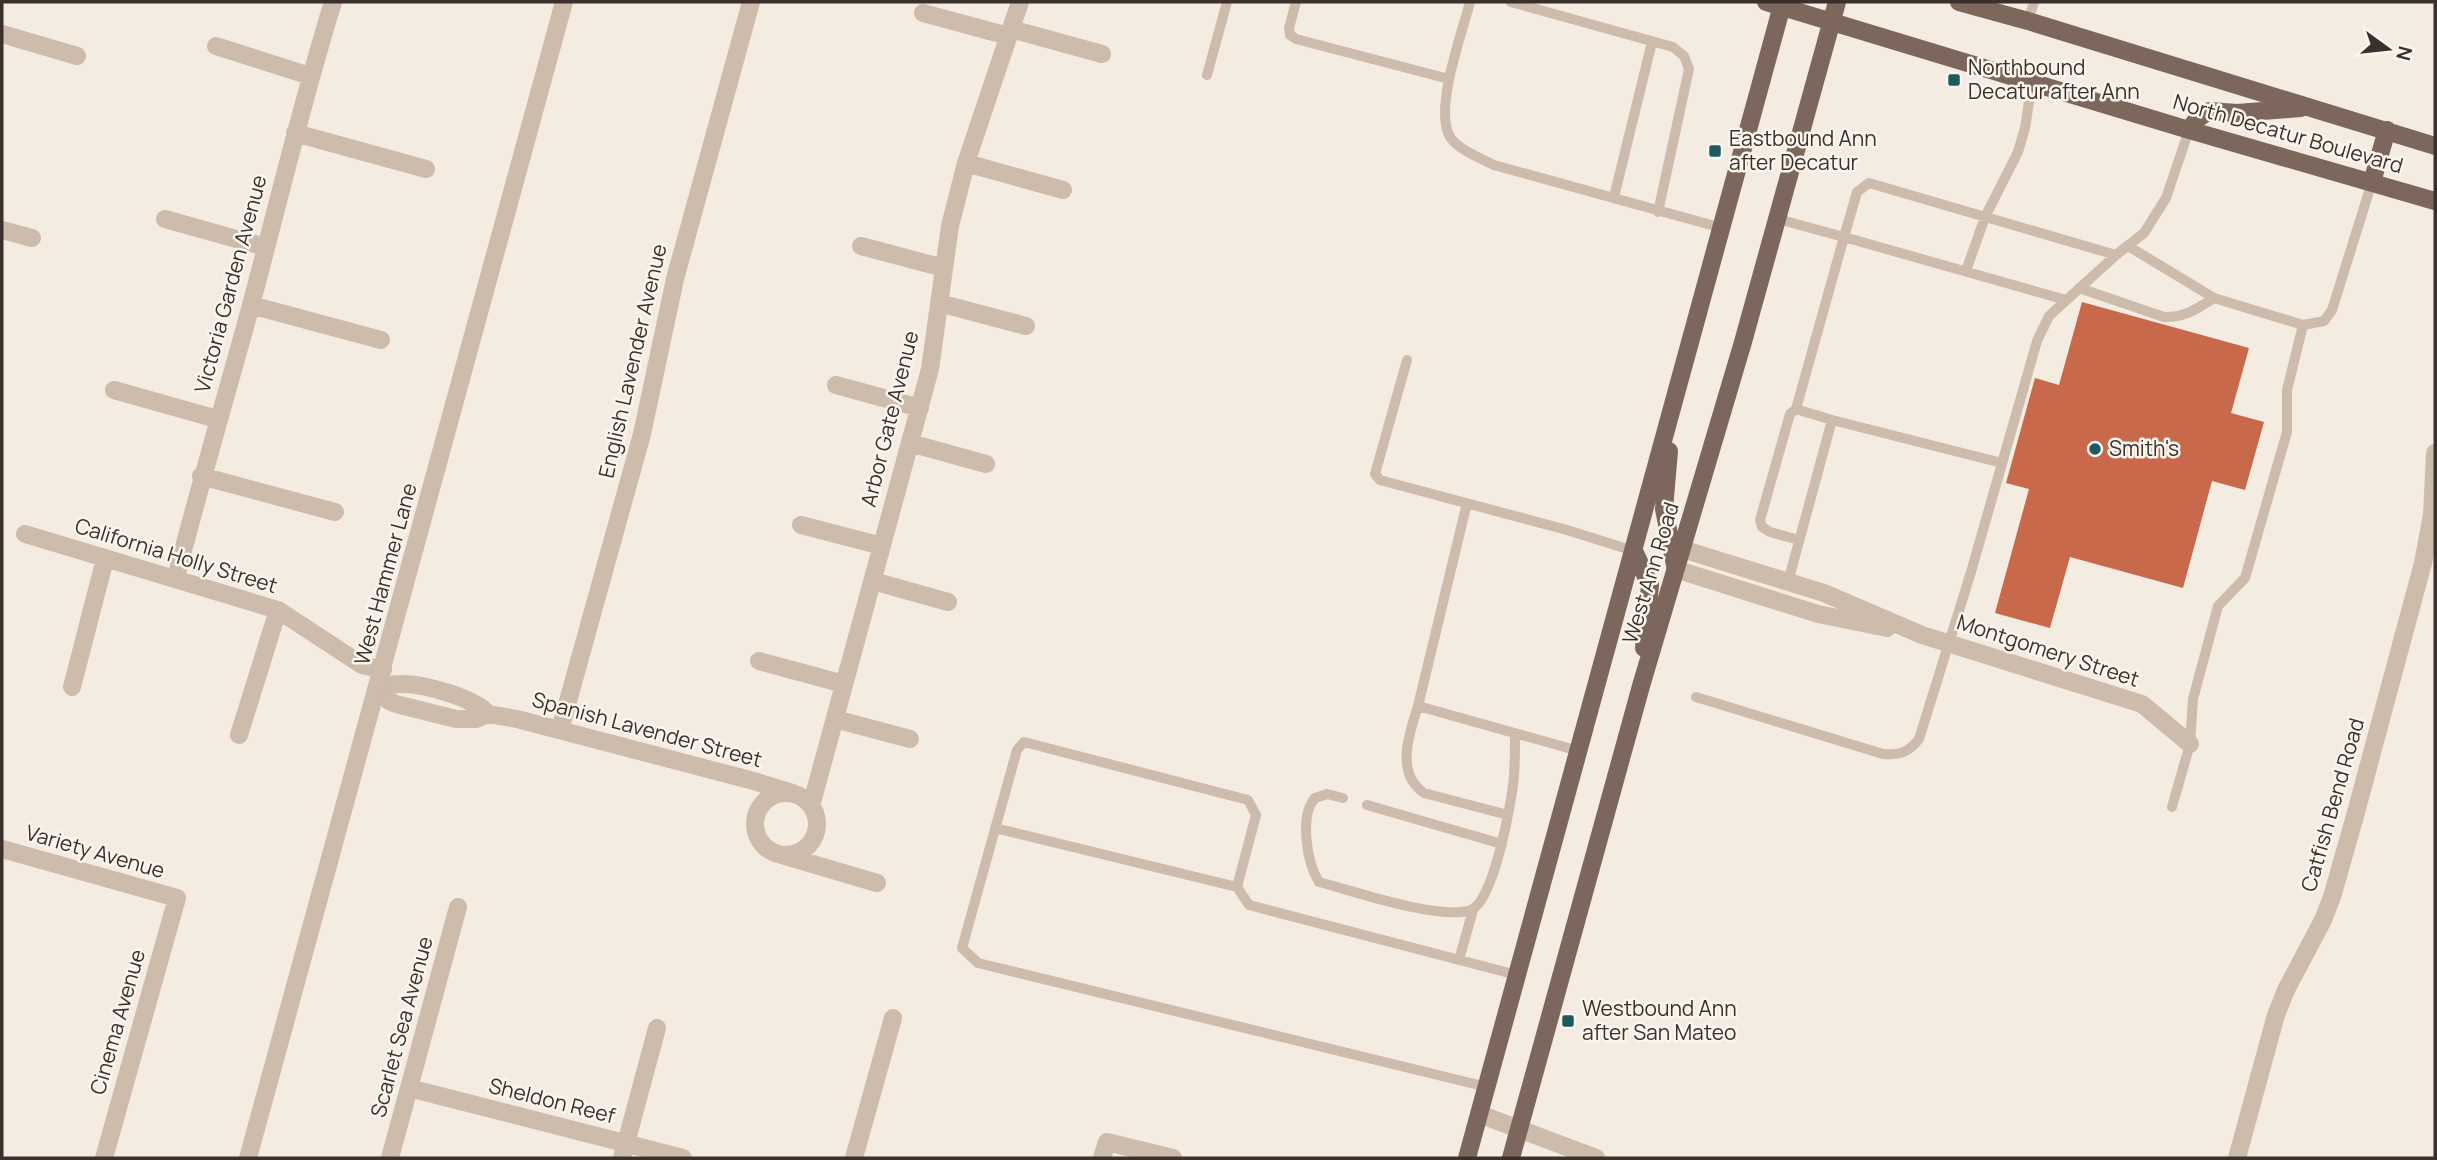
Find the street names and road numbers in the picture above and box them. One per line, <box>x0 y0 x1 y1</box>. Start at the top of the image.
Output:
street label: North Decatur Boulevard <box>2170 87 2406 179</box>
street label: Victoria Garden Avenue <box>187 172 273 396</box>
street label: English Lavender Avenue <box>591 241 673 481</box>
street label: Arbor Gate Avenue <box>854 328 924 510</box>
street label: West Hammer Lane <box>347 480 423 668</box>
street label: West Ann Road <box>1615 499 1685 647</box>
street label: California Holly Street <box>72 511 281 599</box>
street label: Montgomery Street <box>1954 607 2143 693</box>
street label: Spanish Lavender Street <box>529 685 765 773</box>
street label: Catfish Bend Road <box>2294 715 2370 895</box>
street label: Variety Avenue <box>22 818 168 884</box>
street label: Scarlet Sea Avenue <box>363 933 439 1120</box>
street label: Cinema Avenue <box>83 946 151 1098</box>
street label: Sheldon Reef <box>486 1071 619 1129</box>

